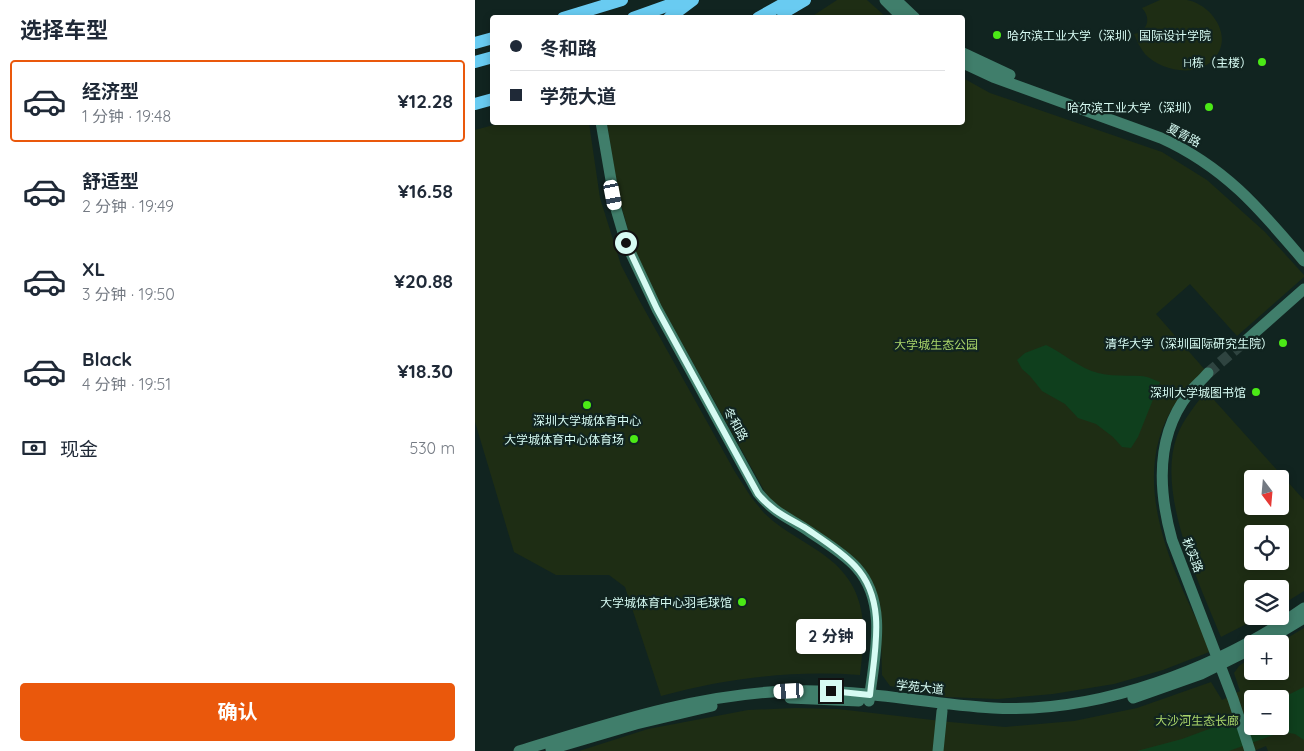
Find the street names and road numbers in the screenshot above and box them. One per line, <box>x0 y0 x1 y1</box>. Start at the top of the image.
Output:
street label: 夏青路 <box>1165 120 1203 150</box>
street label: 冬和路 <box>721 405 751 443</box>
street label: 秋实路 <box>1180 536 1206 574</box>
street label: 学苑大道 <box>895 677 945 697</box>

